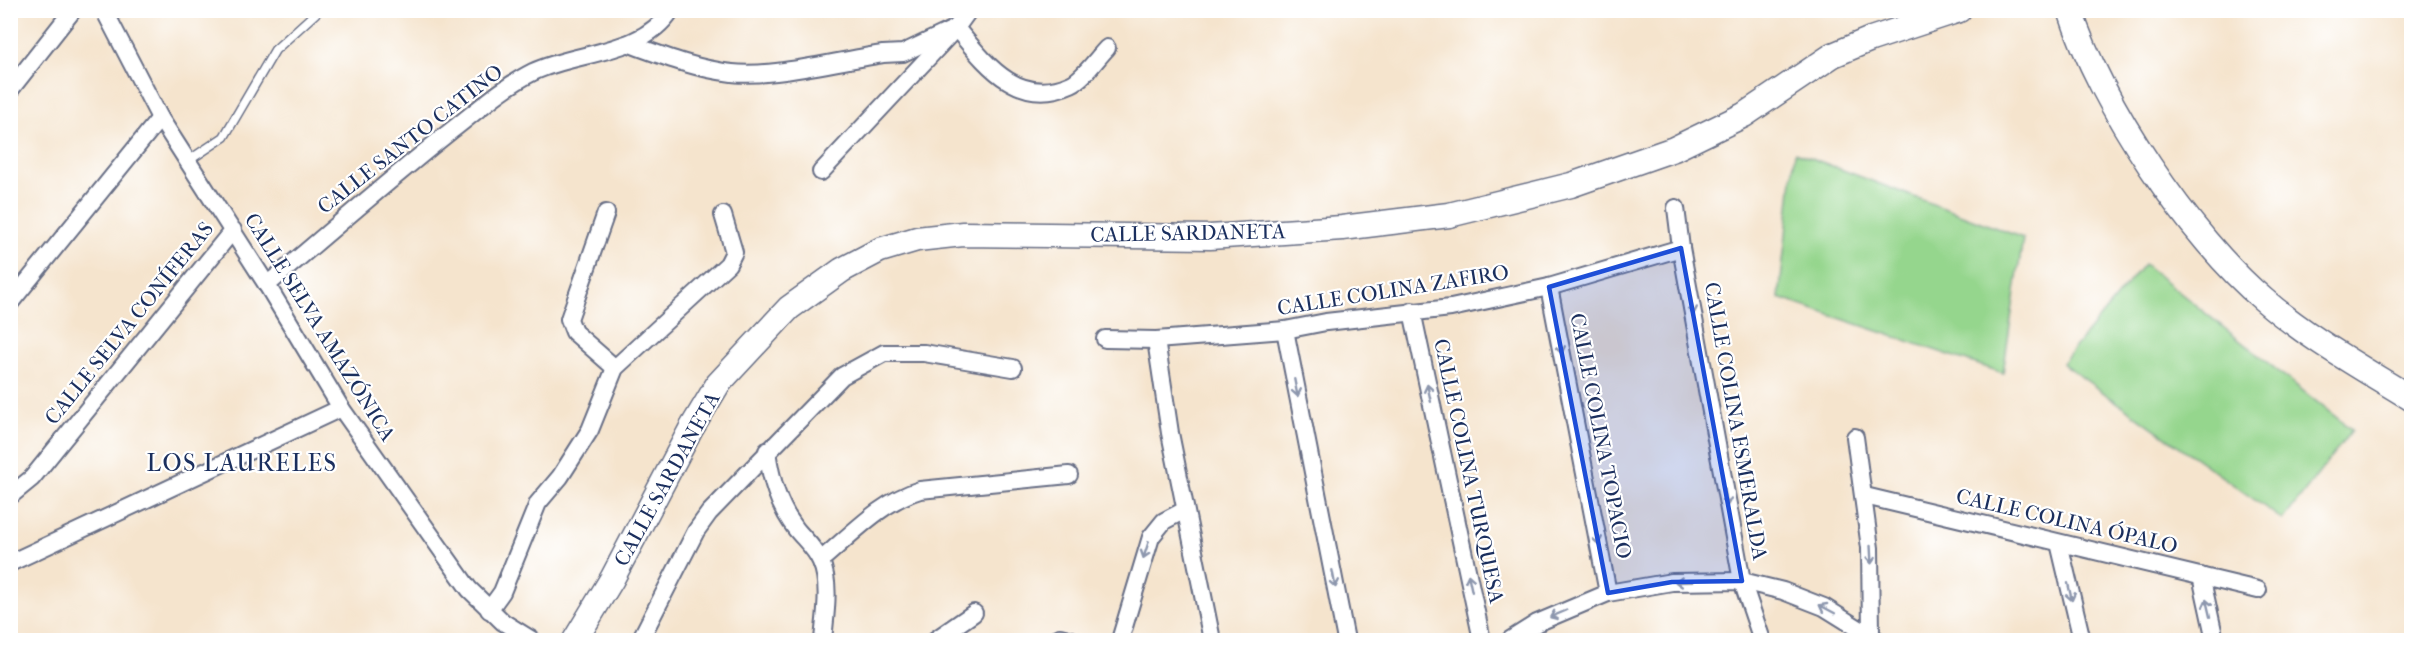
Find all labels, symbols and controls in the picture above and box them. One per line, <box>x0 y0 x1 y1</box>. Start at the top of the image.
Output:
street label: CALLE SANTO CATINO <box>313 59 507 219</box>
street label: CALLE SELVA AMAZÓNICA <box>240 208 401 446</box>
street label: CALLE SELVA CONÍFERAS <box>40 217 218 429</box>
street label: CALLE SARDANETA <box>1090 219 1286 247</box>
street label: CALLE COLINA ZAFIRO <box>1276 260 1510 320</box>
street label: CALLE COLINA ESMERALDA <box>1700 280 1772 562</box>
one-way arrow <box>1686 295 1697 315</box>
street label: CALLE COLINA TOPACIO <box>1565 311 1637 561</box>
one-way arrow <box>1555 334 1566 354</box>
street label: CALLE COLINA TURQUESA <box>1429 337 1509 606</box>
one-way arrow <box>1291 378 1302 397</box>
one-way arrow <box>1423 383 1435 402</box>
street label: CALLE SARDANETA <box>609 388 725 570</box>
district label: LOS LAURELES <box>147 449 338 477</box>
street label: CALLE COLINA ÓPALO <box>1954 483 2180 558</box>
one-way arrow <box>1721 487 1732 507</box>
one-way arrow <box>1592 526 1603 545</box>
one-way arrow <box>1140 540 1151 559</box>
one-way arrow <box>1865 544 1876 564</box>
one-way arrow <box>1329 569 1340 589</box>
one-way arrow <box>1464 574 1475 594</box>
one-way arrow <box>1675 576 1695 588</box>
one-way arrow <box>2064 582 2076 601</box>
one-way arrow <box>2202 599 2213 619</box>
one-way arrow <box>1819 603 1837 615</box>
one-way arrow <box>1549 609 1567 620</box>

